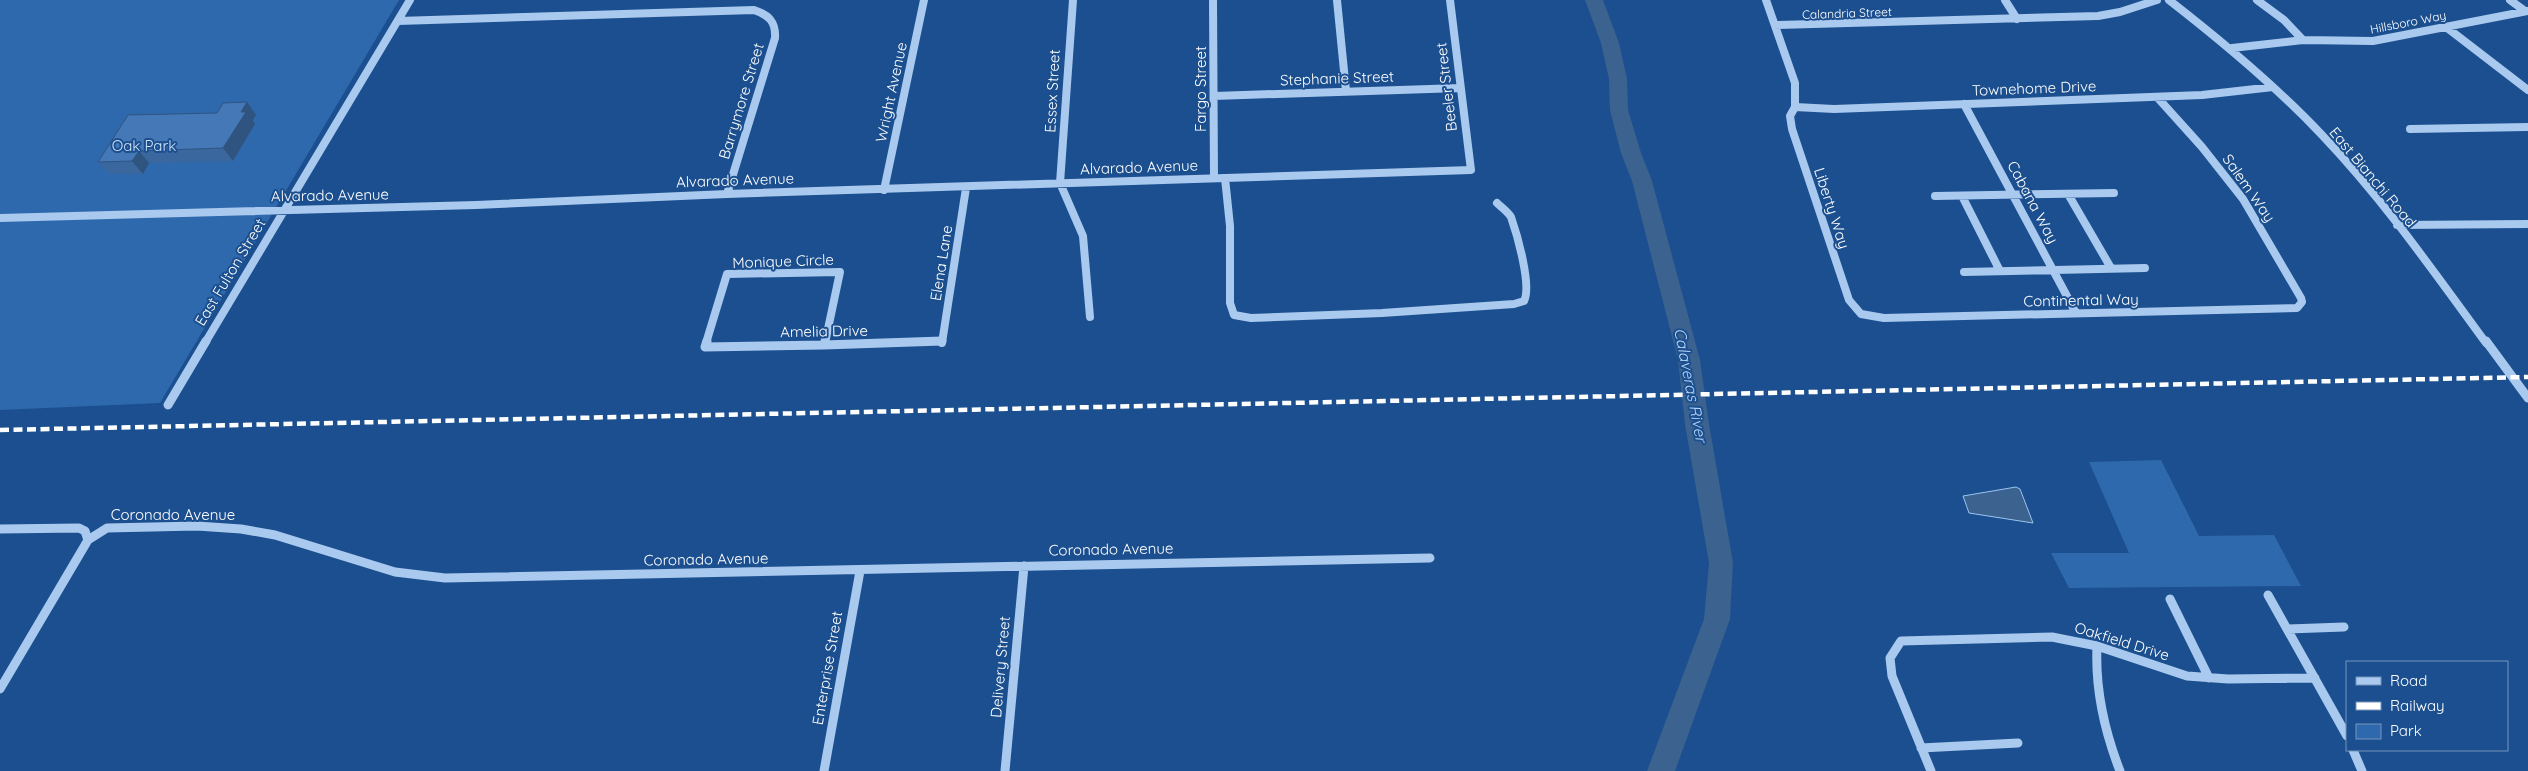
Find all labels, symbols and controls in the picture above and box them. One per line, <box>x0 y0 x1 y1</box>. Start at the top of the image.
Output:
street label: Calandria Street <box>1802 4 1892 22</box>
street label: Hillsboro Way <box>2369 7 2447 37</box>
street label: Wright Avenue <box>871 40 911 144</box>
street label: Barrymore Street <box>714 41 768 161</box>
street label: Beeler Street <box>1431 42 1461 132</box>
street label: Fargo Street <box>1191 46 1210 132</box>
street label: Essex Street <box>1040 49 1064 133</box>
street label: Stephanie Street <box>1280 67 1394 89</box>
street label: Townehome Drive <box>1971 76 2097 100</box>
street label: East Bianchi Road <box>2325 123 2421 231</box>
park label: Oak Park <box>112 136 176 155</box>
street label: Salem Way <box>2219 150 2279 226</box>
street label: Alvarado Avenue <box>1080 155 1198 179</box>
street label: Cabana Way <box>2003 157 2063 247</box>
street label: Liberty Way <box>1810 165 1854 251</box>
street label: Alvarado Avenue <box>676 168 794 192</box>
street label: Alvarado Avenue <box>271 184 389 206</box>
street label: East Fulton Street <box>190 215 270 329</box>
street label: Elena Lane <box>926 224 956 302</box>
street label: Monique Circle <box>732 250 834 272</box>
street label: Continental Way <box>2023 289 2139 311</box>
street label: Amelia Drive <box>780 321 868 341</box>
water label: Calaveras River <box>1670 326 1712 446</box>
street label: Coronado Avenue <box>111 505 235 524</box>
street label: Coronado Avenue <box>1049 538 1173 560</box>
street label: Coronado Avenue <box>644 548 768 570</box>
street label: Enterprise Street <box>808 610 846 726</box>
street label: Delivery Street <box>986 615 1014 719</box>
street label: Oakfield Drive <box>2072 618 2172 664</box>
legend <box>2346 661 2508 751</box>
text: Road <box>2390 671 2427 690</box>
text: Railway <box>2390 696 2445 715</box>
text: Park <box>2390 721 2422 740</box>

